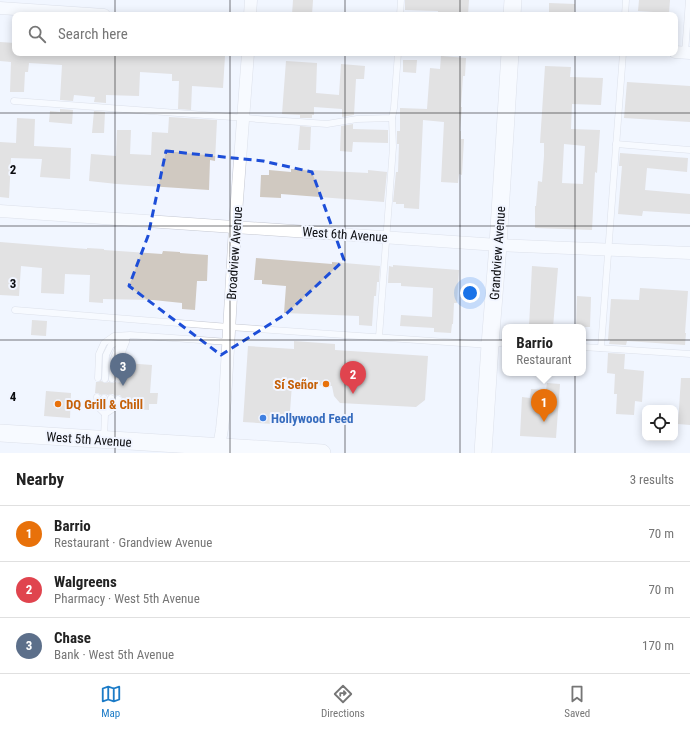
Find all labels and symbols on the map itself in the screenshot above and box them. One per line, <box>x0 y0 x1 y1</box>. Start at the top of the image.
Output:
text: 2 <box>10 162 17 177</box>
street label: Broadview Avenue <box>224 206 245 300</box>
street label: Grandview Avenue <box>487 206 508 300</box>
street label: West 6th Avenue <box>302 224 388 245</box>
text: 3 <box>10 276 16 291</box>
your location <box>460 283 480 303</box>
pin: 3 <box>110 353 136 386</box>
pin: 2 <box>340 361 366 394</box>
place label: Sí Señor <box>274 377 319 392</box>
marker: Sí Señor <box>321 379 331 389</box>
text: 4 <box>10 389 17 404</box>
pin: 1 <box>531 389 557 422</box>
place label: DQ Grill & Chill <box>66 397 143 412</box>
marker: DQ Grill & Chill <box>53 399 63 409</box>
place label: Hollywood Feed <box>271 411 353 426</box>
marker: Hollywood Feed <box>258 413 268 423</box>
street label: West 5th Avenue <box>46 429 132 450</box>

